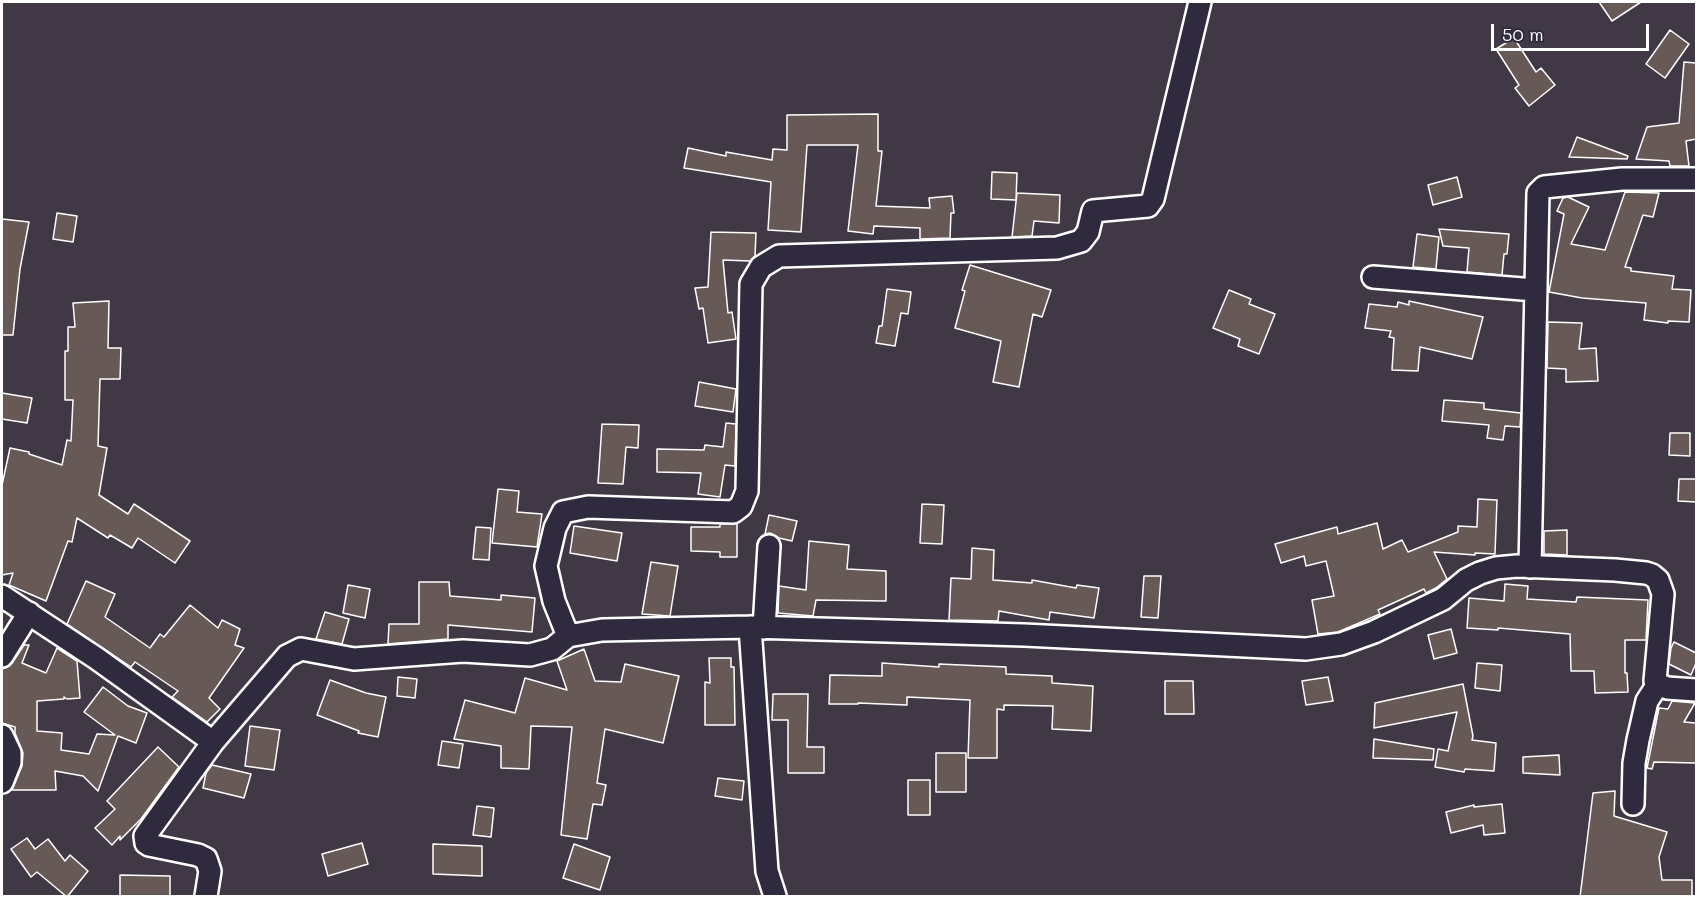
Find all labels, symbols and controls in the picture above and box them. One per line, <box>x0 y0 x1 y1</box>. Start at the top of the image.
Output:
scale bar <box>1494 12 1652 50</box>
text: 50 m <box>1502 22 1544 46</box>

